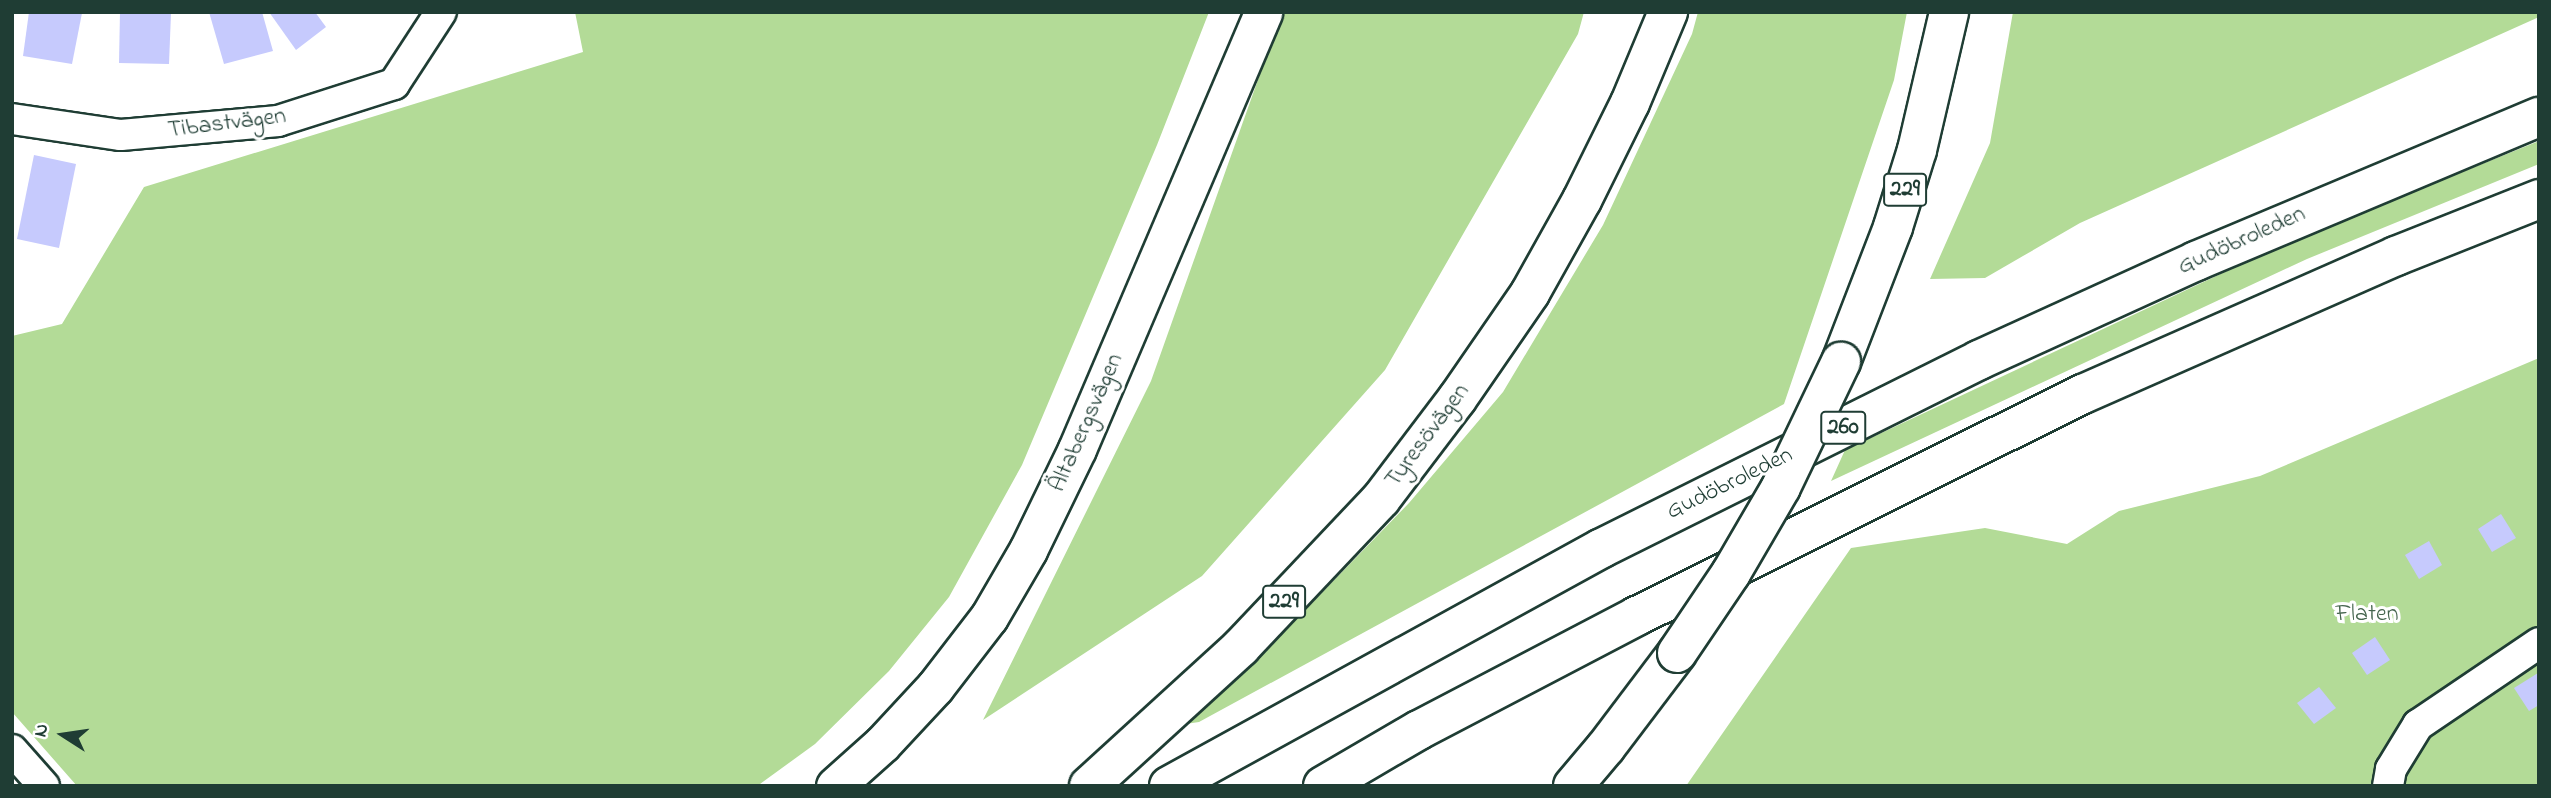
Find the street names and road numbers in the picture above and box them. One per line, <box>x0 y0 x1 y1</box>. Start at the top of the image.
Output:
street label: Tibastvägen <box>166 102 288 146</box>
road number: 229 <box>1882 170 1928 210</box>
street label: Gudöbroleden <box>2174 200 2310 282</box>
street label: Ältabergsvägen <box>1044 349 1130 497</box>
street label: Tyresövägen <box>1380 378 1476 494</box>
road number: 260 <box>1820 408 1866 448</box>
street label: Gudöbroleden <box>1662 441 1798 527</box>
road number: 229 <box>1261 582 1307 622</box>

